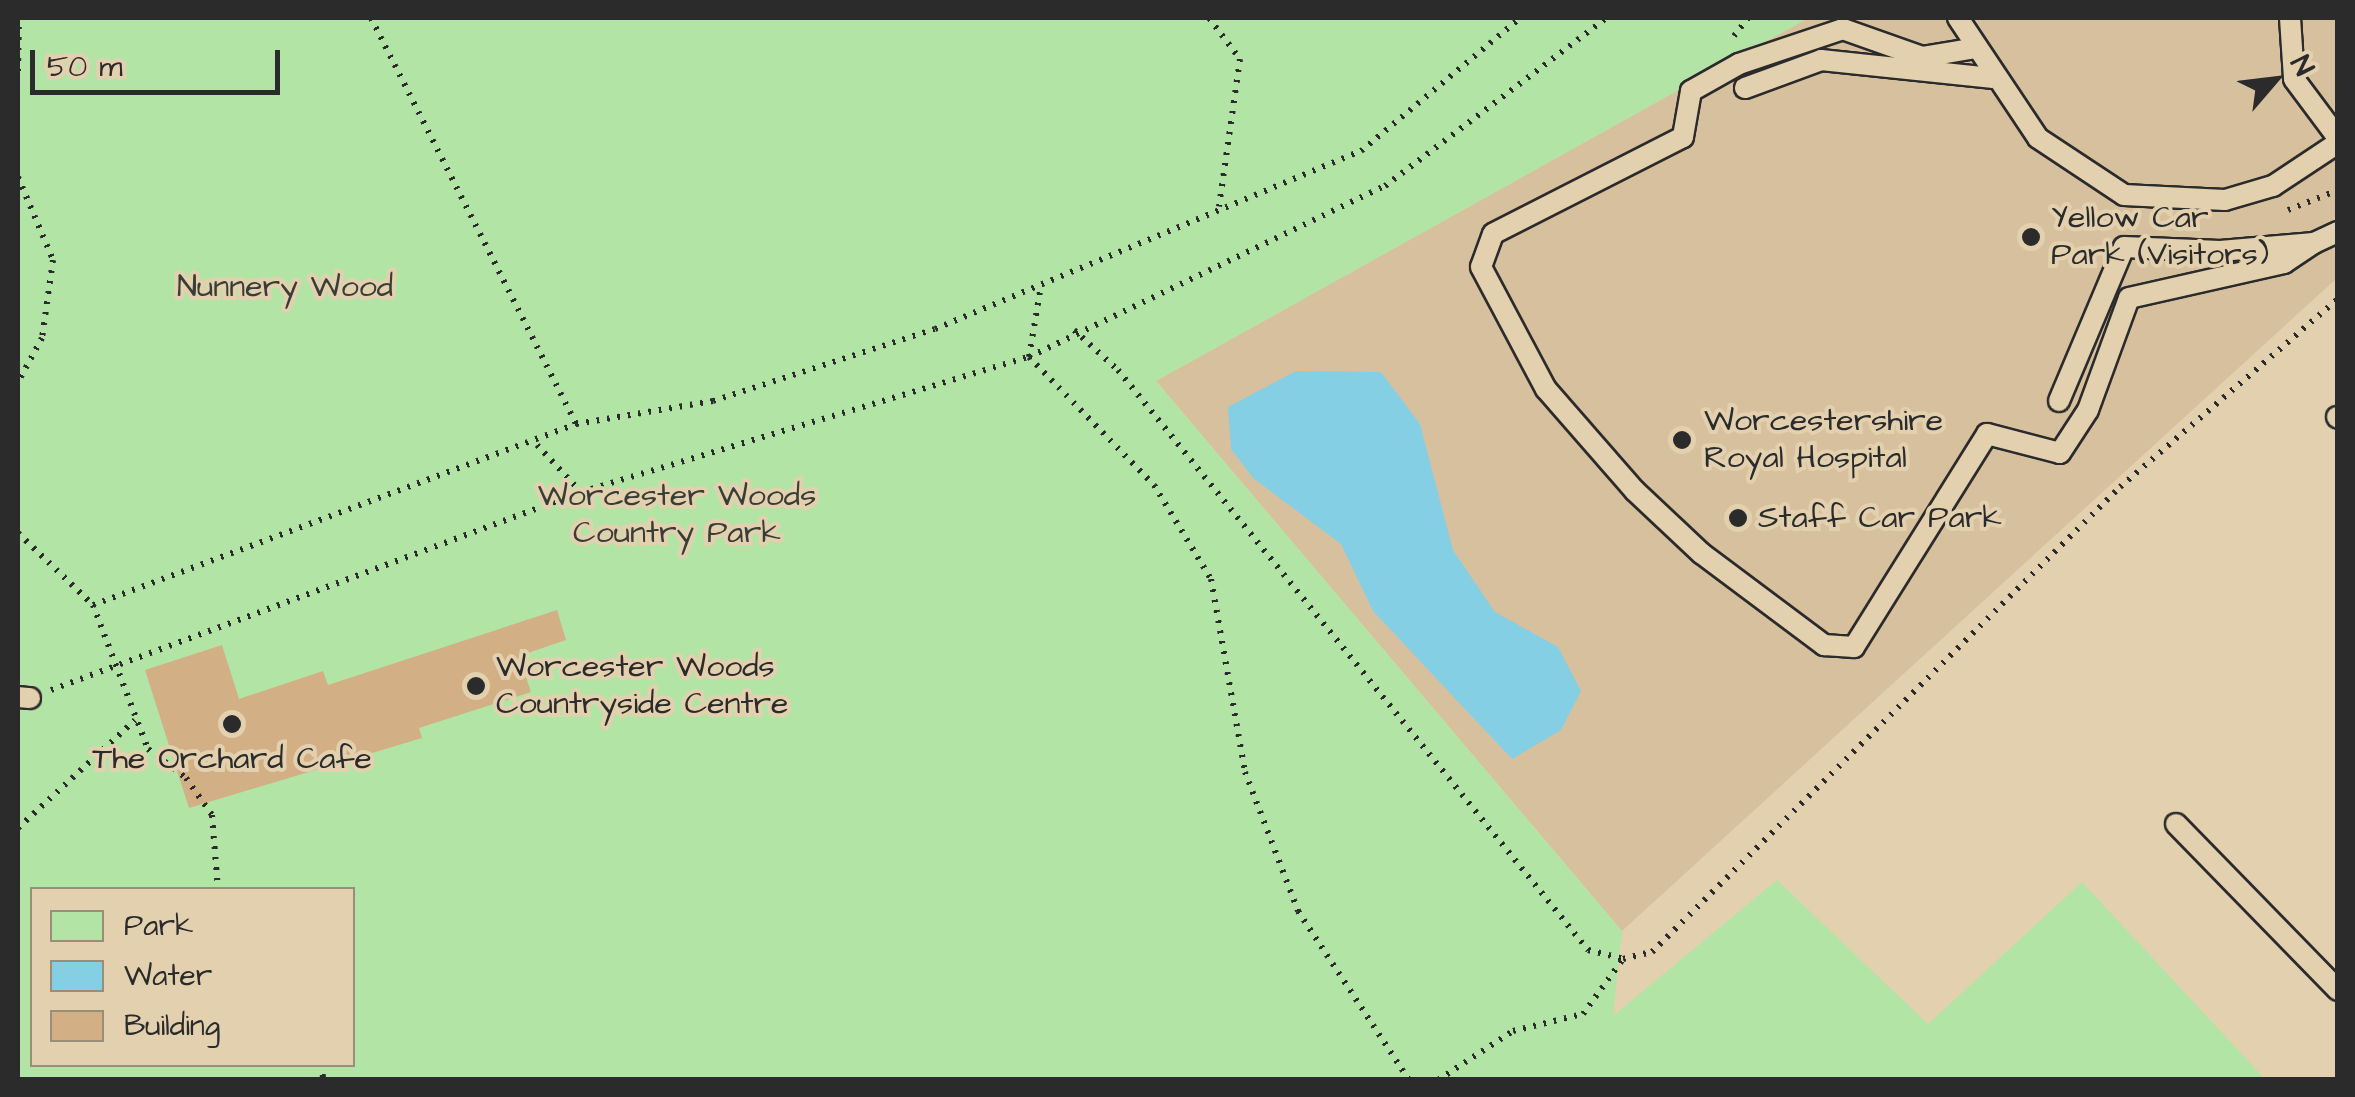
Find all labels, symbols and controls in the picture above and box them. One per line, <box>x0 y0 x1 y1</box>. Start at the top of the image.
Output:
scale bar <box>35 30 285 92</box>
north arrow <box>2225 30 2325 130</box>
text: 50 m <box>47 46 123 88</box>
text: N <box>2281 49 2323 83</box>
place label: Yellow Car Park (Visitors) <box>2051 200 2269 275</box>
marker: Yellow Car Park (Visitors) <box>2020 226 2042 248</box>
park label: Nunnery Wood <box>177 268 393 306</box>
place label: Worcestershire Royal Hospital <box>1704 403 1943 478</box>
marker: Worcestershire Royal Hospital <box>1669 427 1695 453</box>
park label: Worcester Woods Country Park <box>538 478 816 553</box>
place label: Staff Car Park <box>1758 499 2002 537</box>
marker: Staff Car Park <box>1727 507 1749 529</box>
place label: Worcester Woods Countryside Centre <box>496 649 788 724</box>
marker: Worcester Woods Countryside Centre <box>465 675 487 697</box>
marker: The Orchard Cafe <box>221 713 243 735</box>
place label: The Orchard Cafe <box>92 740 372 778</box>
legend <box>30 887 355 1067</box>
text: Park <box>124 905 193 947</box>
text: Water <box>124 955 212 997</box>
text: Building <box>124 1005 220 1047</box>

